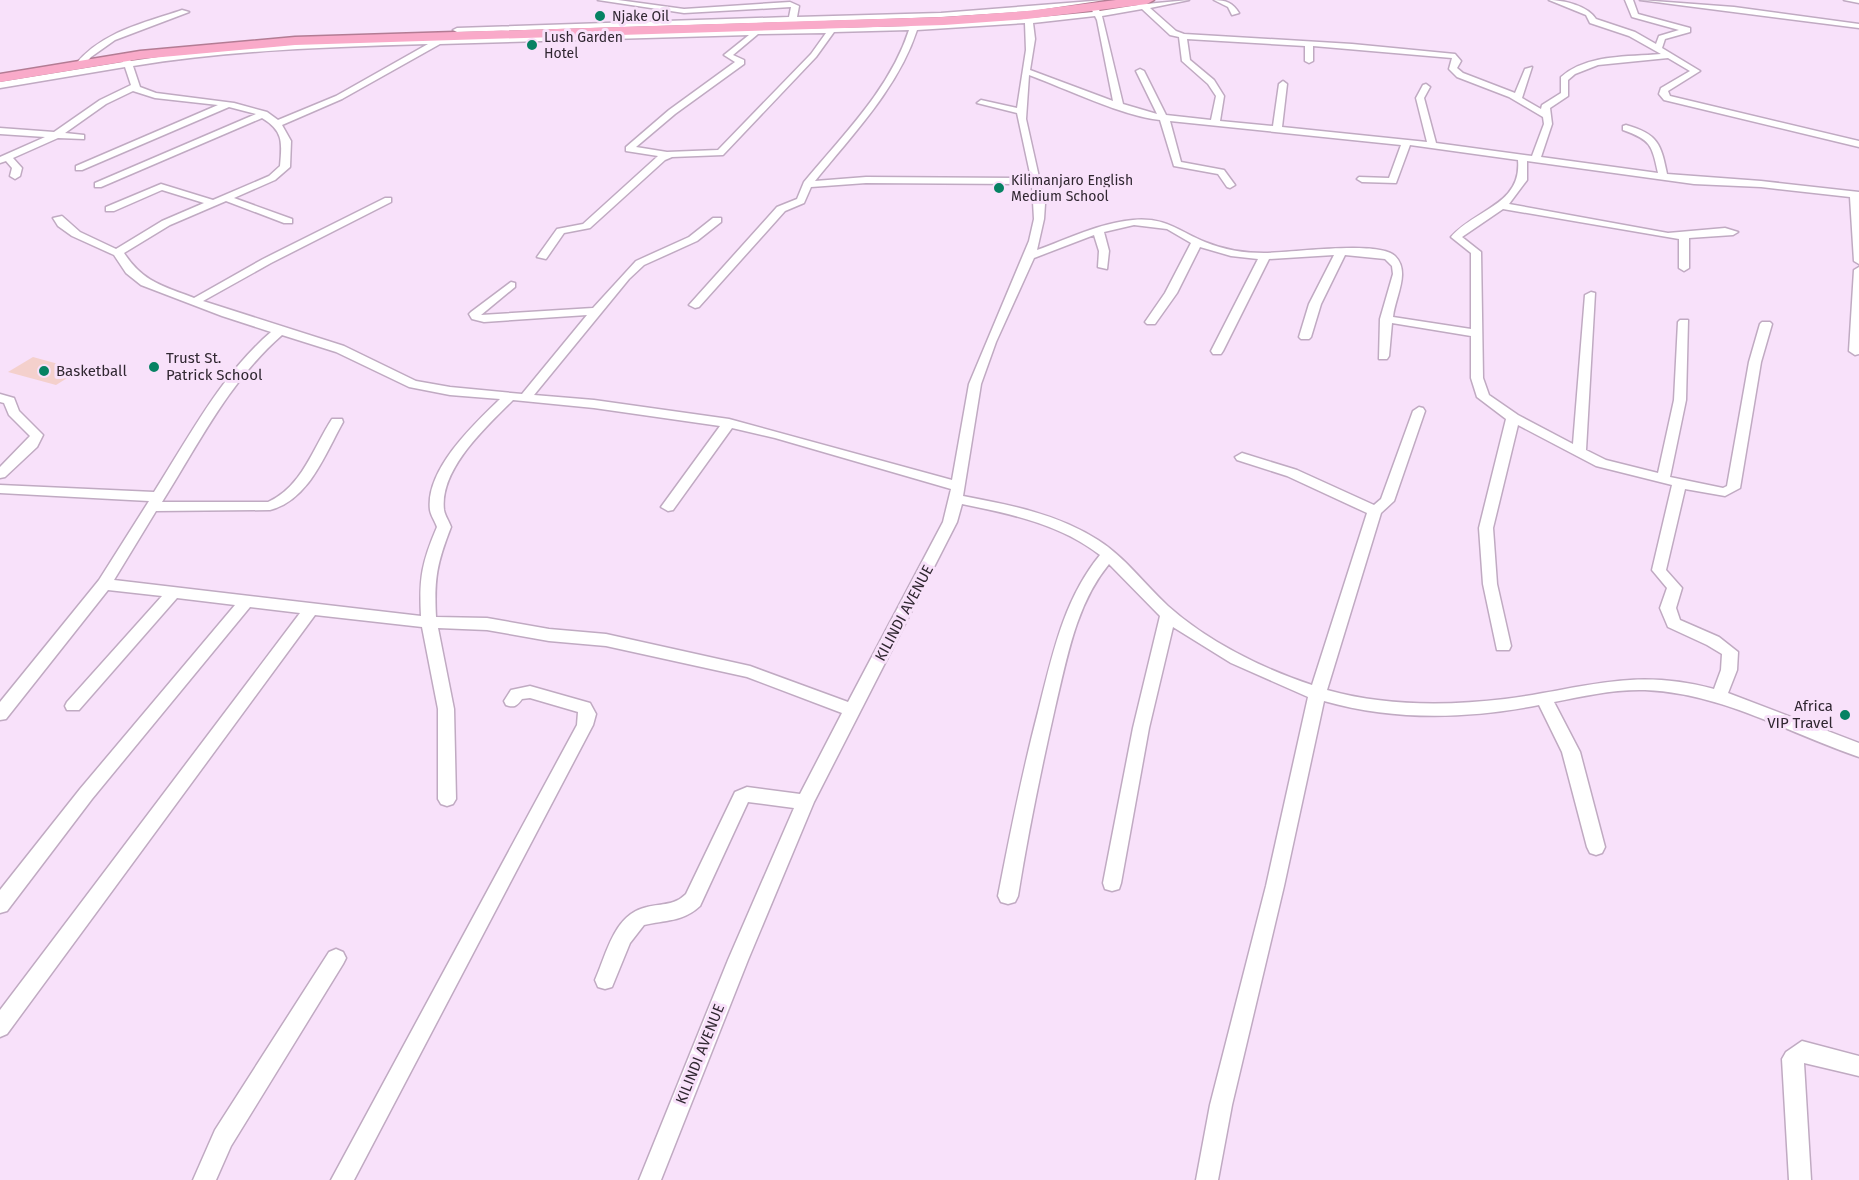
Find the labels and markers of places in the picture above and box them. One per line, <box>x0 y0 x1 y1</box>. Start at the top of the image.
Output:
place label: Njake Oil <box>612 8 669 25</box>
marker: Njake Oil <box>593 9 607 23</box>
place label: Lush Garden Hotel <box>544 29 623 62</box>
marker: Lush Garden Hotel <box>525 38 539 52</box>
place label: Kilimanjaro English Medium School <box>1011 172 1133 205</box>
marker: Kilimanjaro English Medium School <box>992 181 1006 195</box>
place label: Trust St. Patrick School <box>166 349 263 384</box>
marker: Trust St. Patrick School <box>147 360 161 374</box>
place label: Basketball <box>56 362 127 380</box>
marker: Basketball <box>37 364 51 378</box>
place label: Africa VIP Travel <box>1767 697 1834 732</box>
marker: Africa VIP Travel <box>1838 708 1852 722</box>

